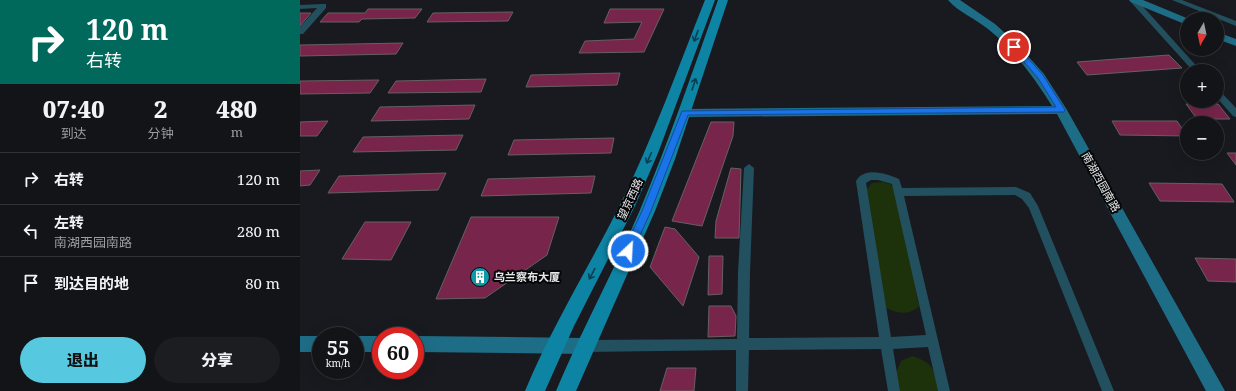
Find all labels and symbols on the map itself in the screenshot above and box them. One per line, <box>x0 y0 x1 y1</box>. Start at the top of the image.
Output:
north arrow <box>1180 12 1224 56</box>
one-way arrow <box>691 30 699 42</box>
pin <box>997 30 1031 64</box>
one-way arrow <box>691 77 698 90</box>
street label: 南湖西园南路 <box>1079 149 1124 214</box>
one-way arrow <box>645 151 652 163</box>
street label: 望京西路 <box>613 176 646 222</box>
position arrow <box>607 230 649 272</box>
building icon: 乌兰察布大厦 <box>469 266 491 288</box>
one-way arrow <box>588 268 595 280</box>
place label: 乌兰察布大厦 <box>494 269 560 284</box>
speed limit sign: 60 <box>372 327 424 379</box>

